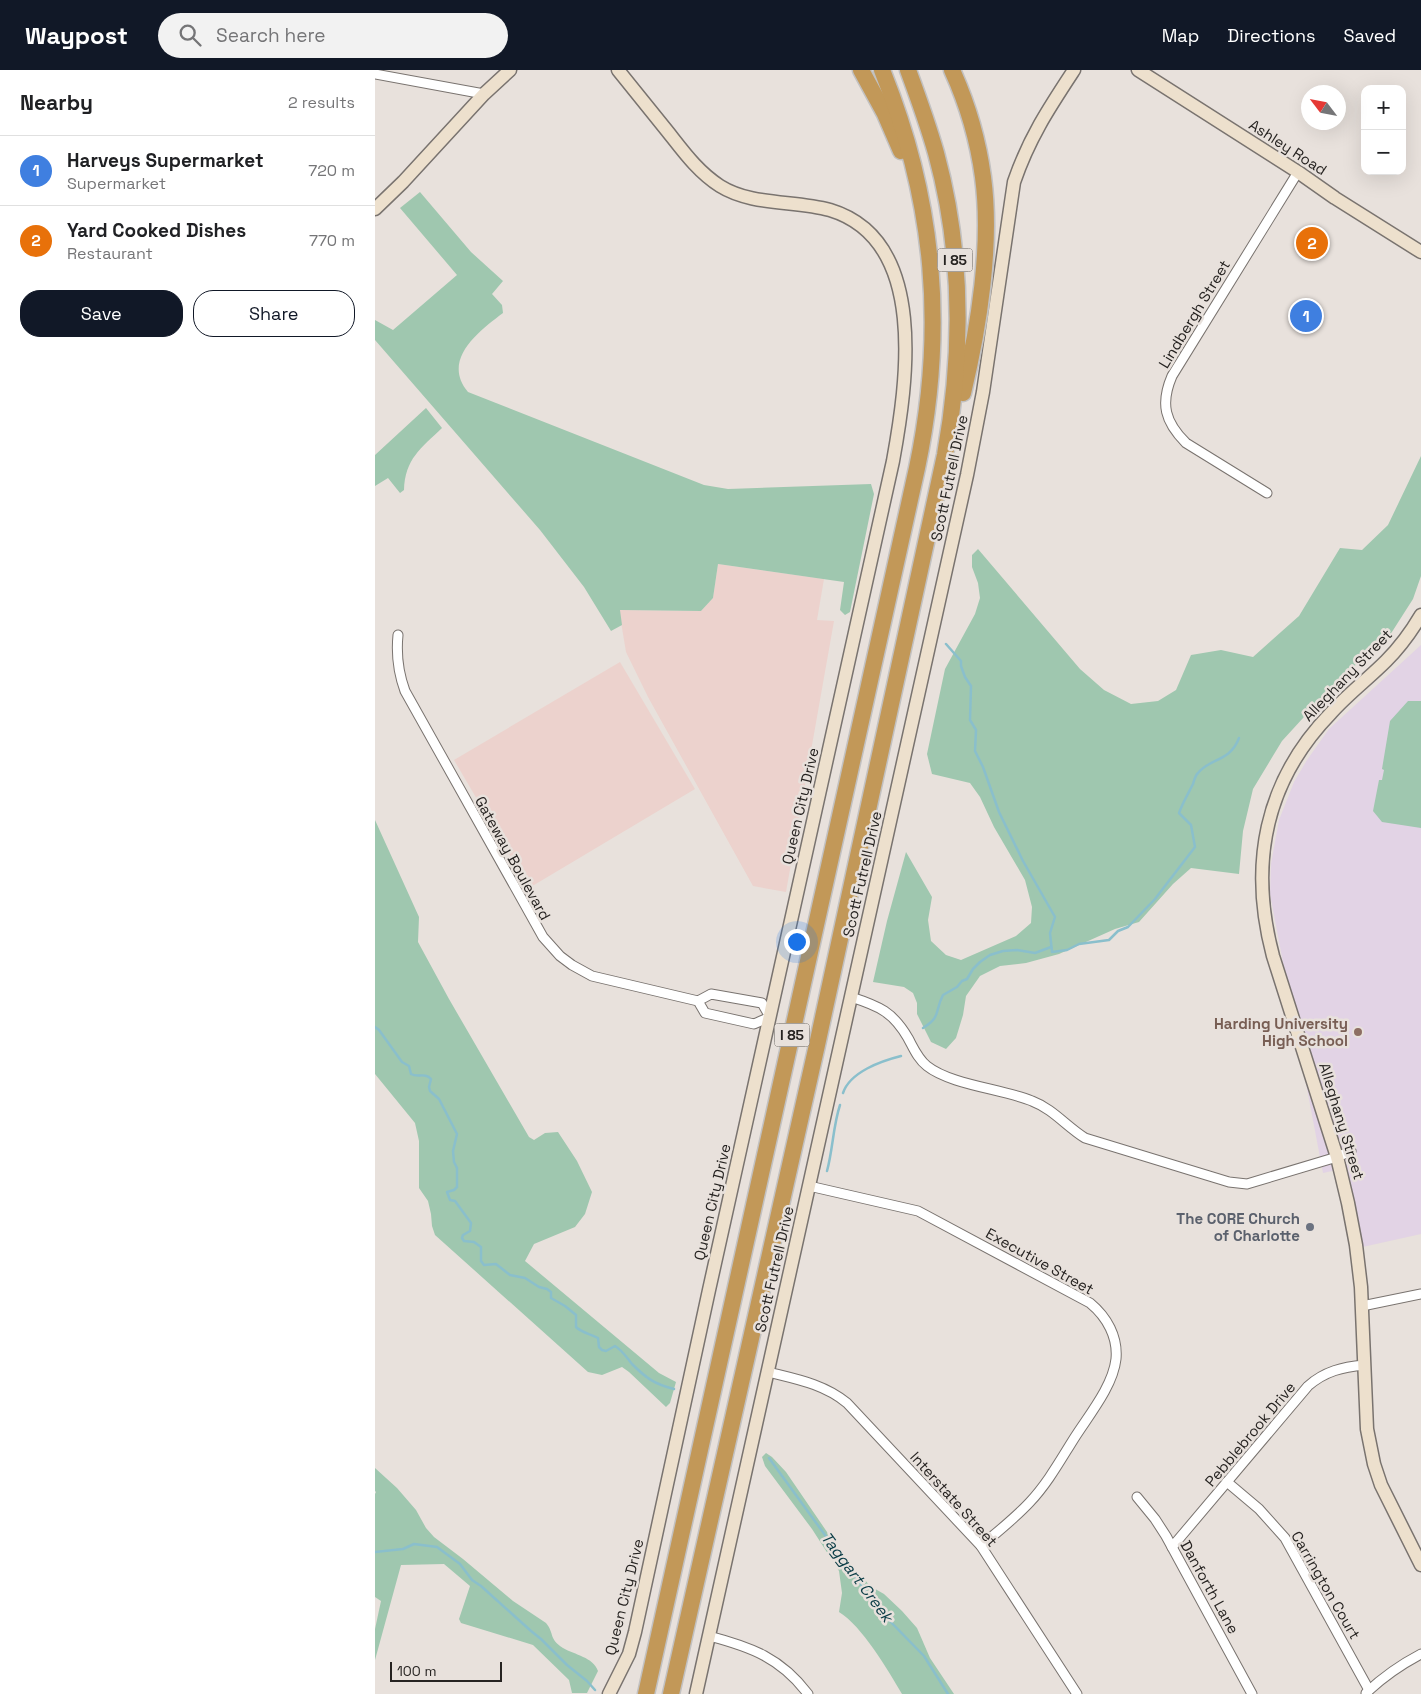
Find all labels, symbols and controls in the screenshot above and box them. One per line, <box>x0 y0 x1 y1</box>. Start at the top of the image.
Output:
search box <box>158 13 508 58</box>
text: Waypost <box>25 20 128 51</box>
icon: search <box>176 21 204 49</box>
text: Search here <box>216 23 326 48</box>
text: Map <box>1162 24 1199 47</box>
text: Directions <box>1227 24 1316 47</box>
text: Saved <box>1344 24 1396 47</box>
north arrow <box>1301 85 1346 130</box>
map controls <box>1361 85 1406 175</box>
button: + <box>1361 85 1406 130</box>
text: Nearby <box>20 89 93 116</box>
text: 2 results <box>288 92 355 113</box>
street label: Ashley Road <box>1246 115 1330 179</box>
button: − <box>1361 130 1406 175</box>
text: Harveys Supermarket <box>67 148 264 173</box>
text: 1 <box>32 160 40 181</box>
text: 720 m <box>308 160 355 181</box>
text: Supermarket <box>67 173 166 194</box>
text: Yard Cooked Dishes <box>67 218 246 243</box>
pin: 2 <box>1296 224 1328 262</box>
text: 2 <box>31 230 41 251</box>
text: 770 m <box>309 230 355 251</box>
text: Restaurant <box>67 243 153 264</box>
road number: I 85 <box>937 248 973 272</box>
street label: Lindbergh Street <box>1154 256 1234 372</box>
button: Save <box>20 290 183 337</box>
button: Share <box>193 290 355 337</box>
pin: 1 <box>1290 297 1322 335</box>
street label: Scott Futrell Drive <box>926 413 972 543</box>
street label: Alleghany Street <box>1298 625 1396 725</box>
street label: Queen City Drive <box>777 746 823 866</box>
street label: Gateway Boulevard <box>471 793 555 923</box>
street label: Scott Futrell Drive <box>838 809 886 939</box>
your location <box>784 929 810 955</box>
place label: Harding University High School <box>1214 1014 1348 1050</box>
road number: I 85 <box>775 1024 809 1046</box>
marker: Harding University High School <box>1352 1026 1364 1038</box>
street label: Alleghany Street <box>1315 1060 1369 1182</box>
street label: Queen City Drive <box>689 1142 735 1262</box>
street label: Scott Futrell Drive <box>750 1204 798 1334</box>
place label: The CORE Church of Charlotte <box>1176 1209 1300 1245</box>
marker: The CORE Church of Charlotte <box>1304 1221 1316 1233</box>
street label: Executive Street <box>983 1223 1098 1299</box>
street label: Pebblebrook Drive <box>1201 1378 1299 1490</box>
street label: Interstate Street <box>906 1447 1002 1551</box>
water label: Taggart Creek <box>816 1528 899 1628</box>
street label: Carrington Court <box>1287 1528 1365 1643</box>
street label: Queen City Drive <box>600 1537 648 1657</box>
street label: Danforth Lane <box>1177 1537 1243 1637</box>
scale bar <box>390 1659 503 1682</box>
text: 100 m <box>397 1662 436 1680</box>

